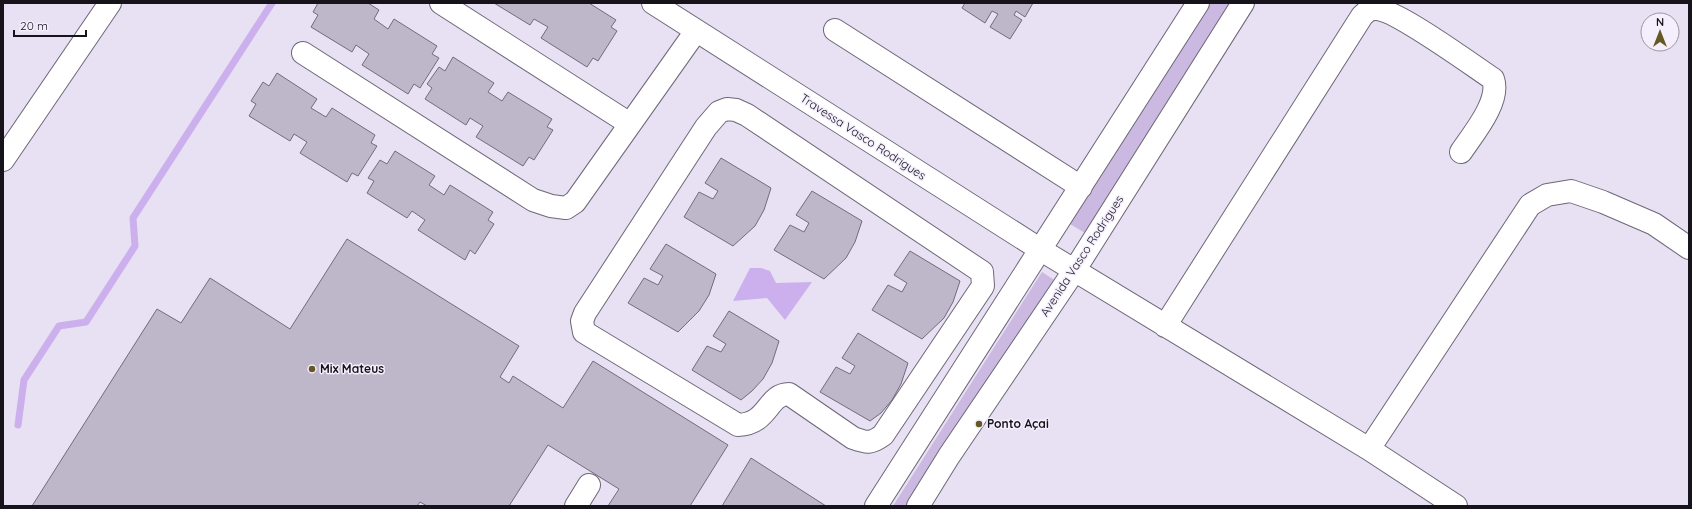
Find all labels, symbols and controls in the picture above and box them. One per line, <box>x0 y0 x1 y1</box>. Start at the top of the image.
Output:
scale bar <box>14 12 86 38</box>
north arrow <box>1640 12 1680 52</box>
text: N <box>1656 15 1664 29</box>
text: 20 m <box>20 18 48 33</box>
street label: Travessa Vasco Rodrigues <box>798 90 929 183</box>
street label: Avenida Vasco Rodrigues <box>1037 192 1127 319</box>
place label: Mix Mateus <box>320 361 384 376</box>
marker: Mix Mateus <box>307 364 317 374</box>
place label: Ponto Açai <box>987 416 1049 431</box>
marker: Ponto Açai <box>974 419 984 429</box>

